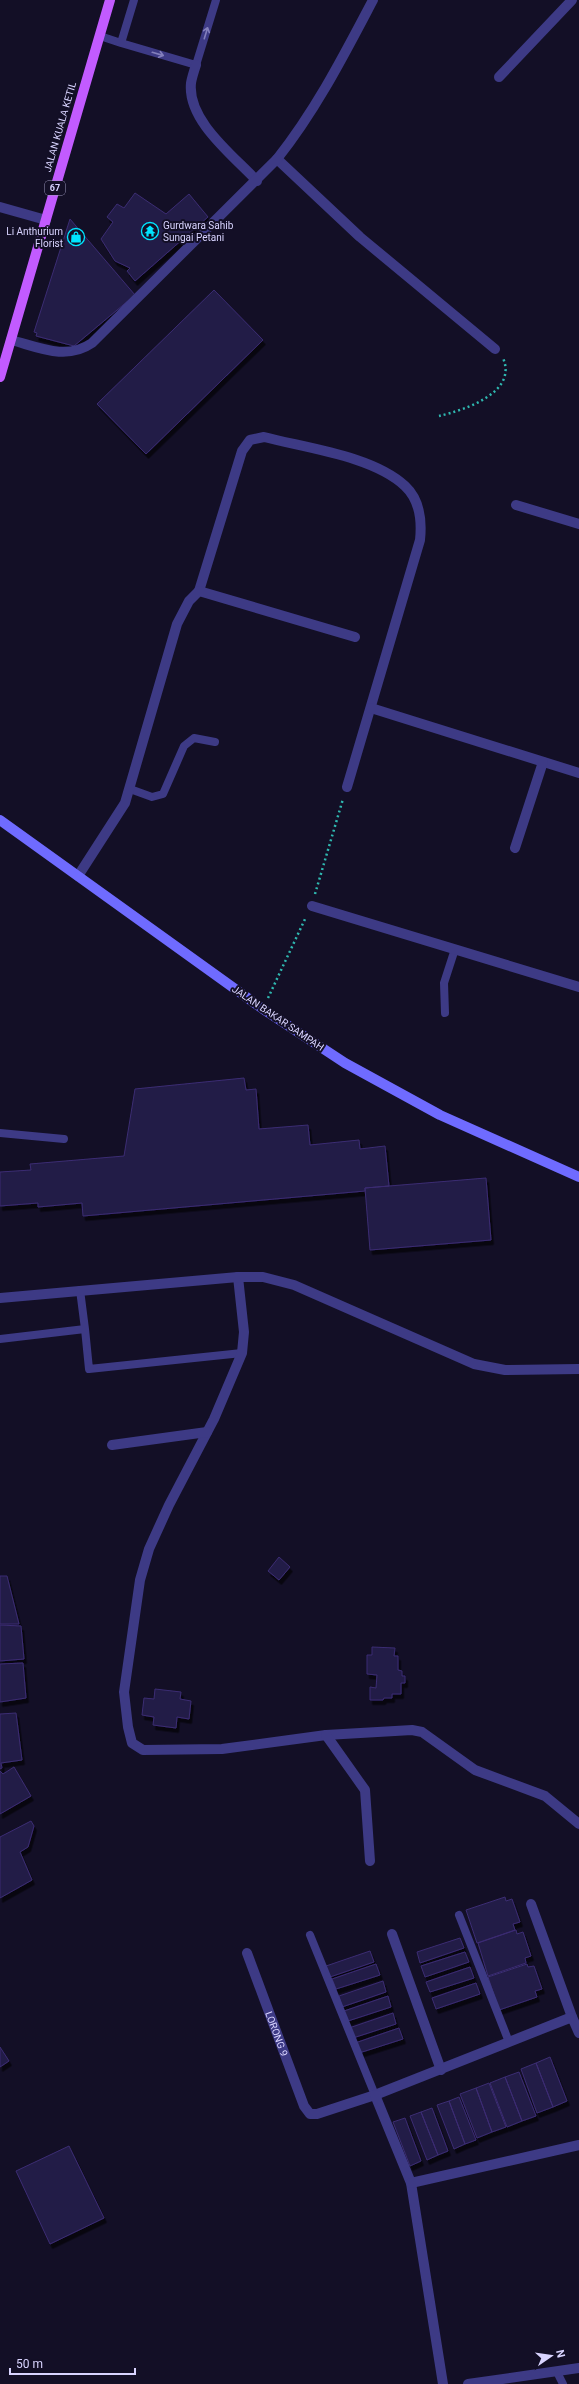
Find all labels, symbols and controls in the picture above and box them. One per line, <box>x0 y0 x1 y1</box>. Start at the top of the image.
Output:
one-way arrow <box>203 26 210 39</box>
one-way arrow <box>152 51 165 58</box>
street label: JALAN KUALA KETIL <box>42 80 78 173</box>
road number: 67 <box>45 181 65 195</box>
place label: Gurdwara Sahib Sungai Petani <box>163 220 234 243</box>
temple icon: Gurdwara Sahib Sungai Petani <box>140 221 160 241</box>
place label: Li Anthurium Florist <box>6 226 63 249</box>
shop icon: Li Anthurium Florist <box>66 227 86 247</box>
street label: JALAN BAKAR SAMPAH <box>230 983 326 1053</box>
street label: LORONG 9 <box>264 2010 290 2058</box>
north arrow <box>531 2336 571 2376</box>
text: N <box>553 2349 568 2359</box>
scale bar <box>10 2350 135 2376</box>
text: 50 m <box>16 2357 43 2371</box>

